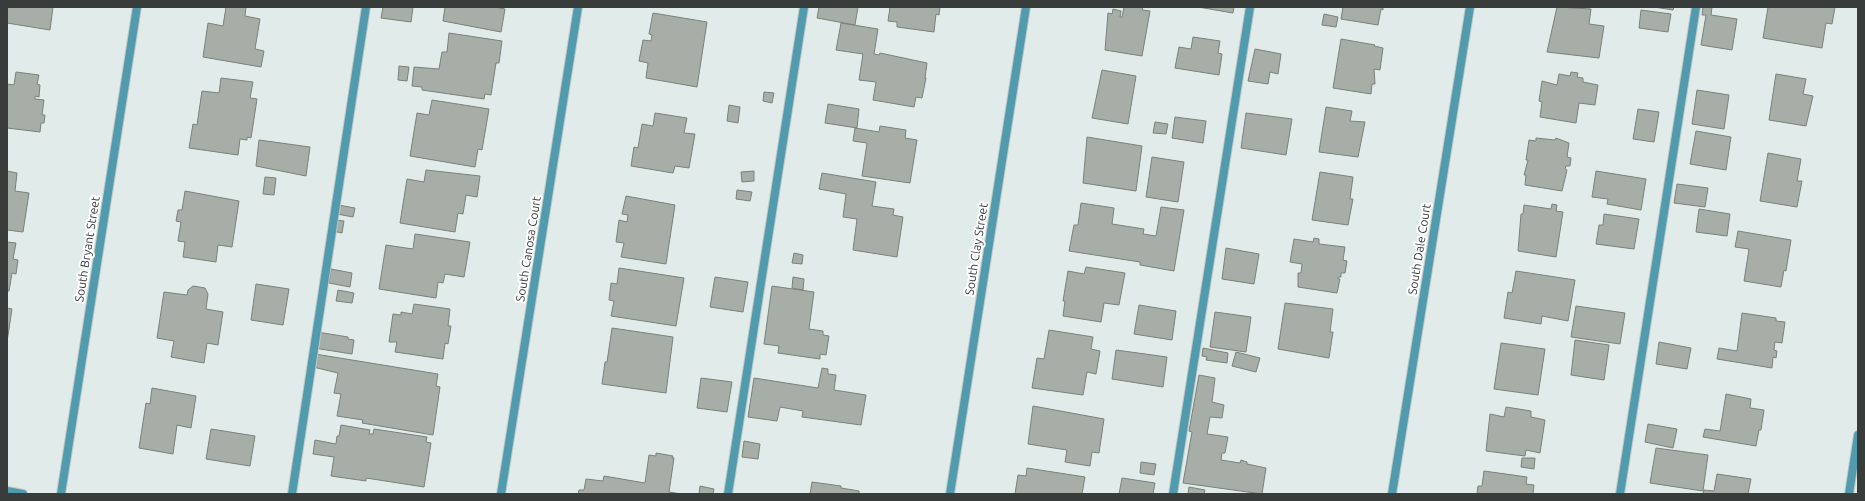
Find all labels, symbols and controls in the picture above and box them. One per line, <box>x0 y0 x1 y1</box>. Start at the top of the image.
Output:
street label: South Bryant Street <box>72 195 102 303</box>
street label: South Canosa Court <box>513 195 543 303</box>
street label: South Clay Street <box>962 202 990 296</box>
street label: South Dale Court <box>1405 202 1433 296</box>

